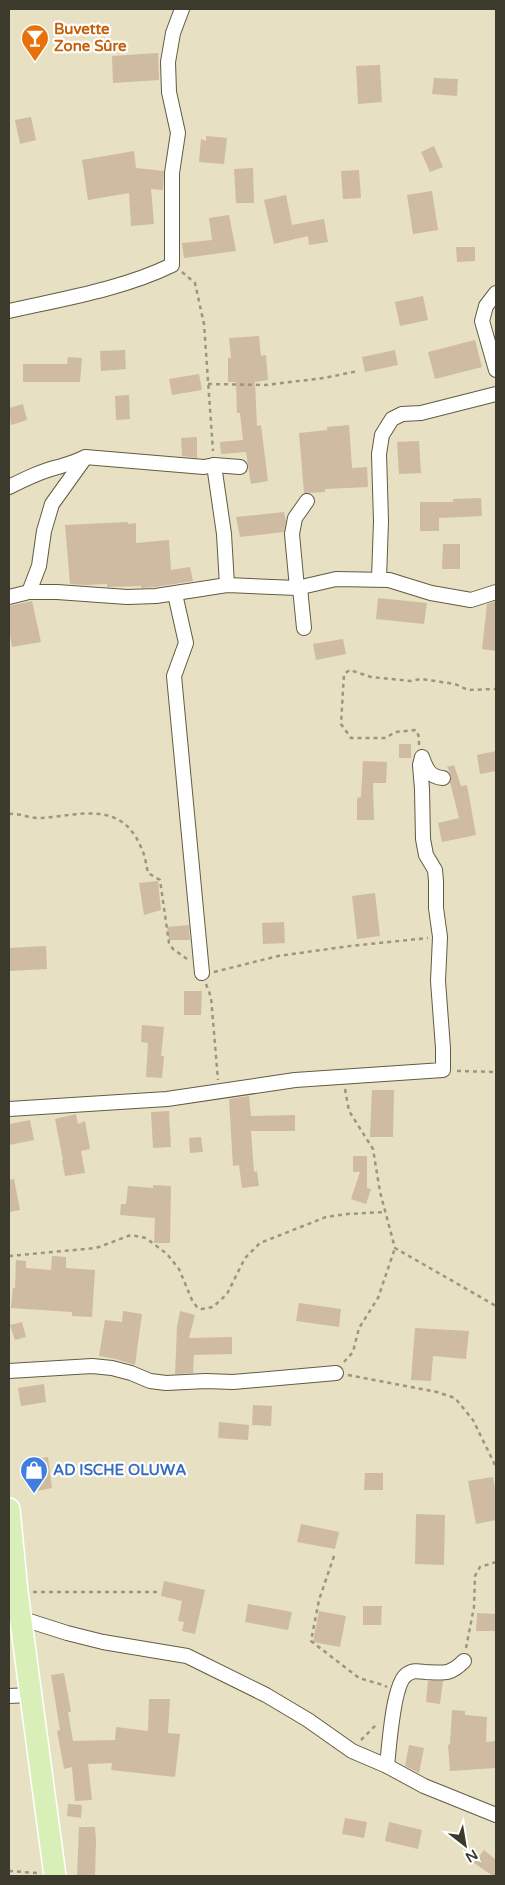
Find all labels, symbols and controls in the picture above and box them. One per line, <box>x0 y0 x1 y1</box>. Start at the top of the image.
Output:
place label: Buvette Zone Sûre <box>54 20 127 55</box>
bar icon: Buvette Zone Sûre <box>20 23 50 62</box>
shop icon: AD ISCHE OLUWA <box>19 1455 49 1494</box>
place label: AD ISCHE OLUWA <box>53 1461 186 1479</box>
north arrow <box>440 1820 490 1870</box>
text: N <box>462 1846 481 1866</box>

